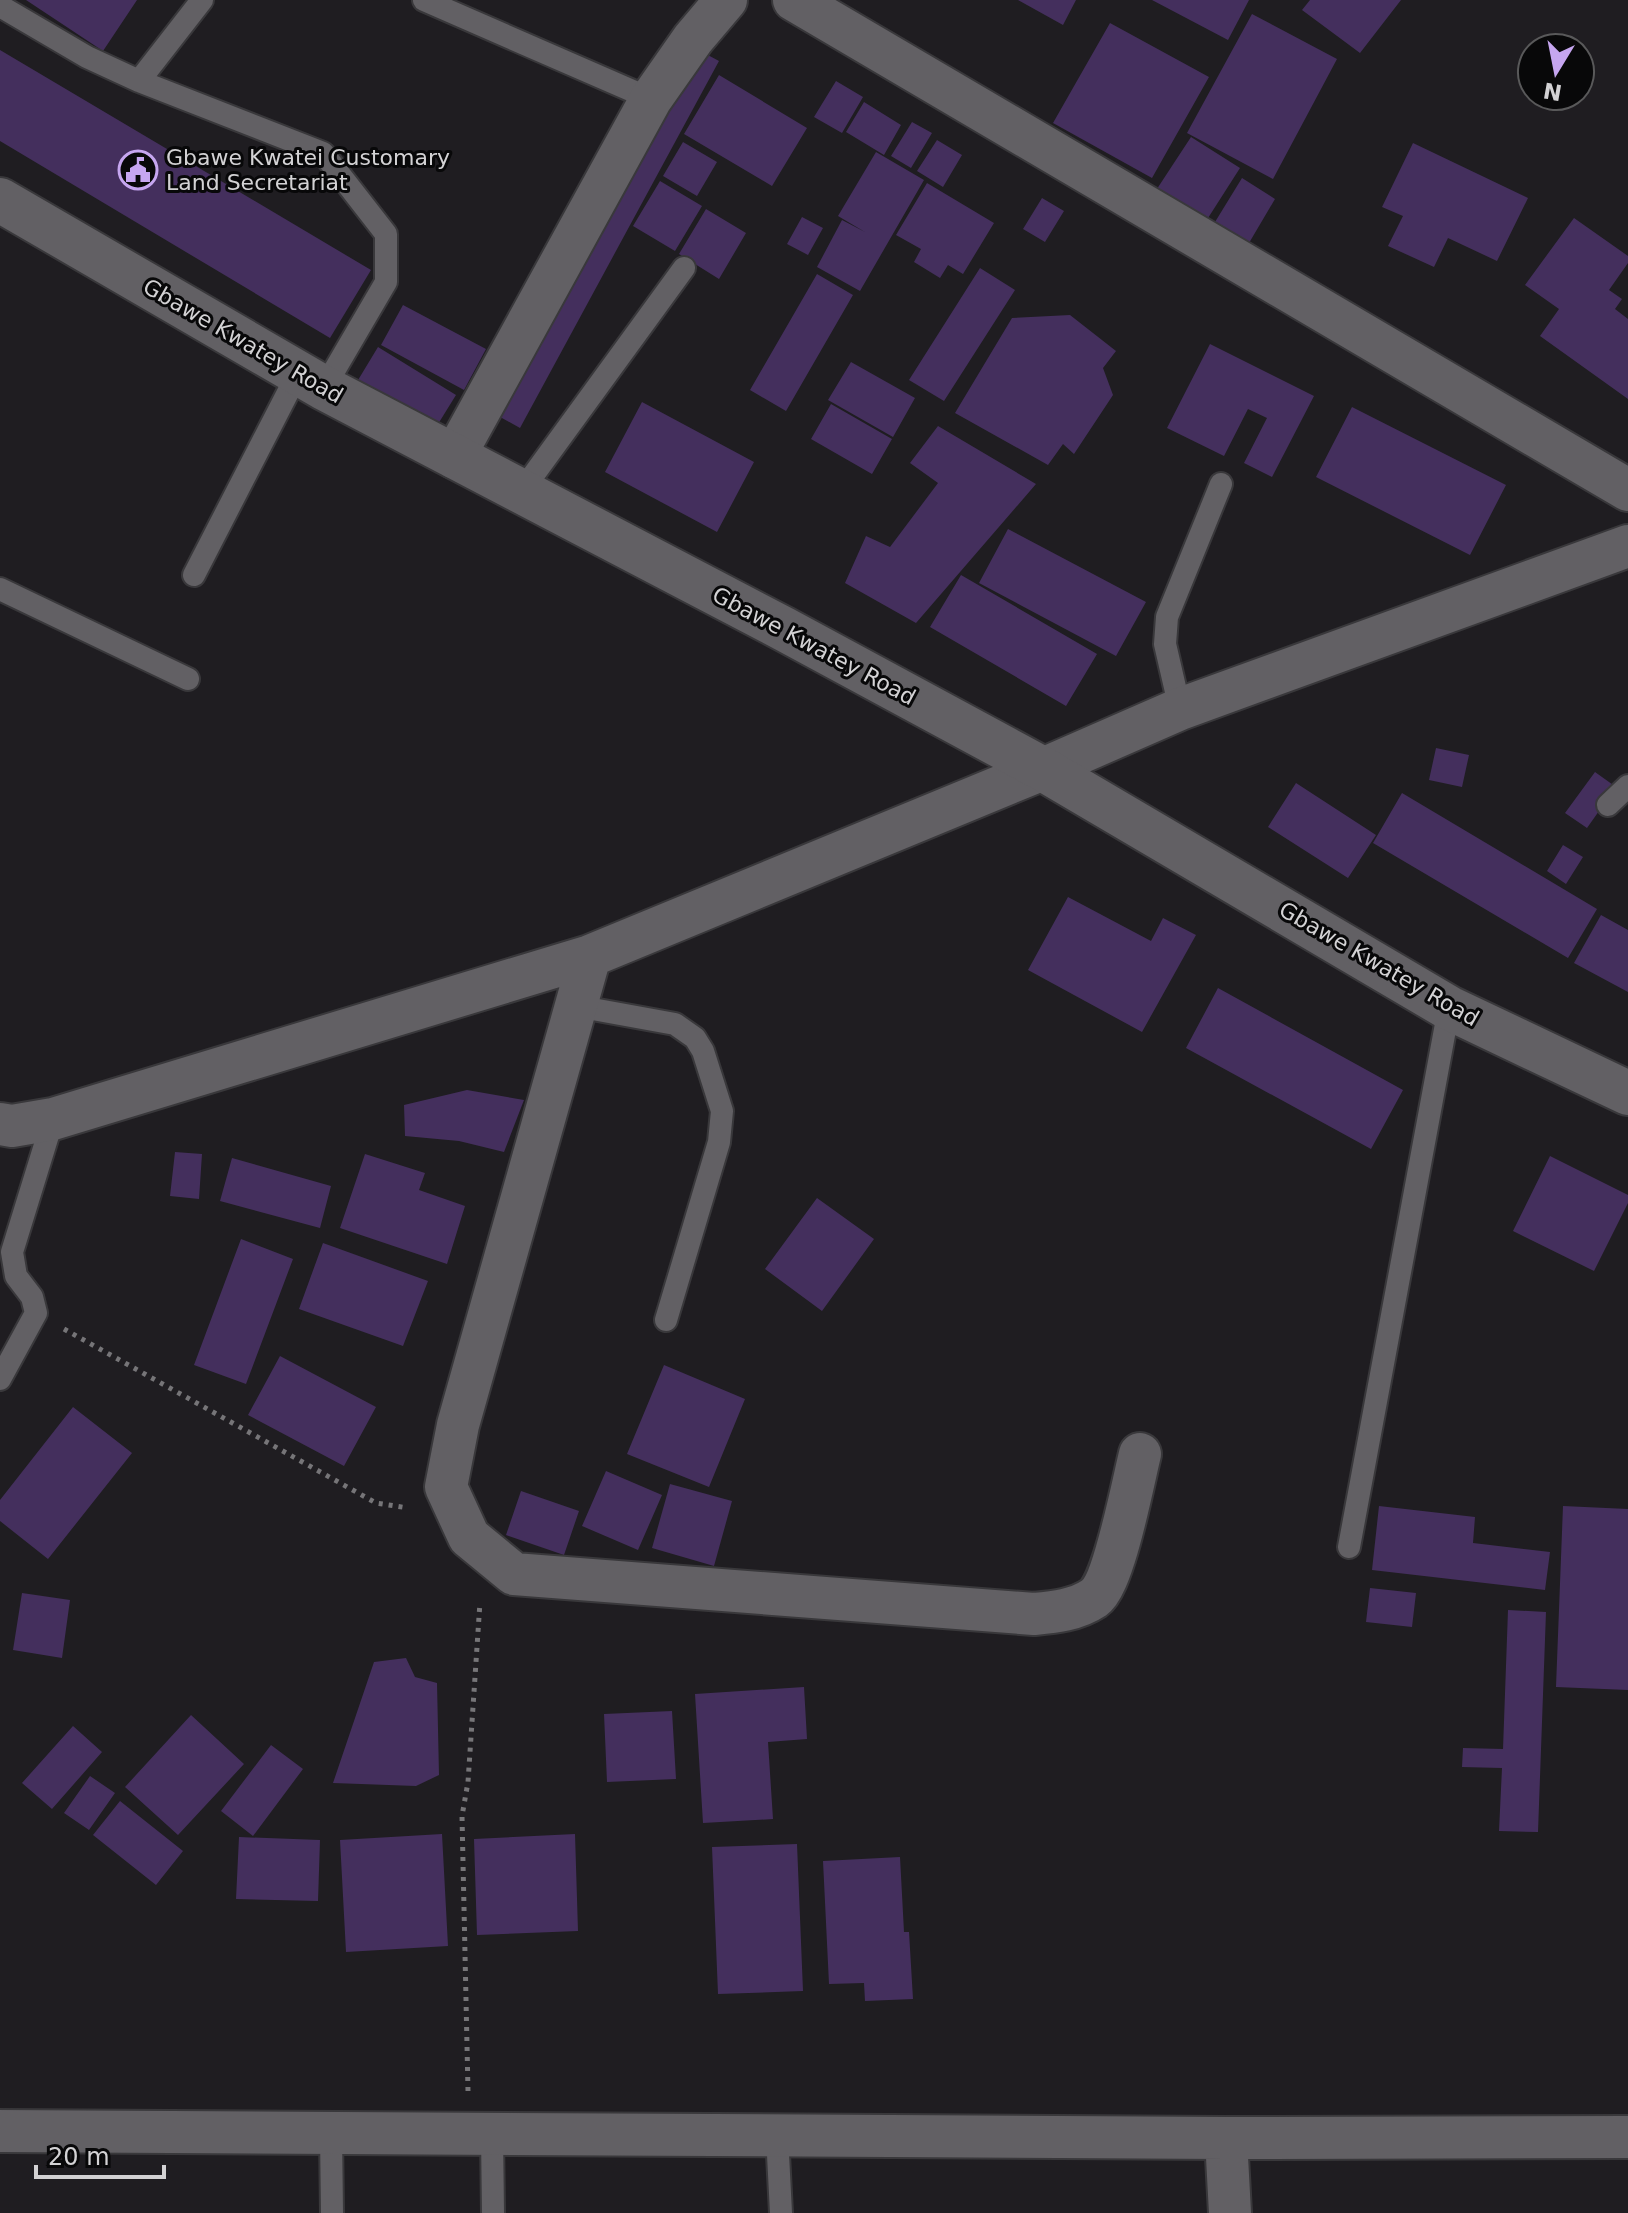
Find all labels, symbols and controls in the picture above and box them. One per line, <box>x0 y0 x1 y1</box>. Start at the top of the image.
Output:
north arrow <box>1516 32 1596 112</box>
text: N <box>1541 77 1564 105</box>
place label: Gbawe Kwatei Customary Land Secretariat <box>166 145 450 195</box>
public building icon: Gbawe Kwatei Customary Land Secretariat <box>117 149 159 191</box>
street label: Gbawe Kwatey Road <box>139 274 347 408</box>
street label: Gbawe Kwatey Road <box>708 582 920 710</box>
street label: Gbawe Kwatey Road <box>1275 897 1483 1031</box>
scale bar <box>36 2129 164 2179</box>
text: 20 m <box>48 2143 110 2171</box>

